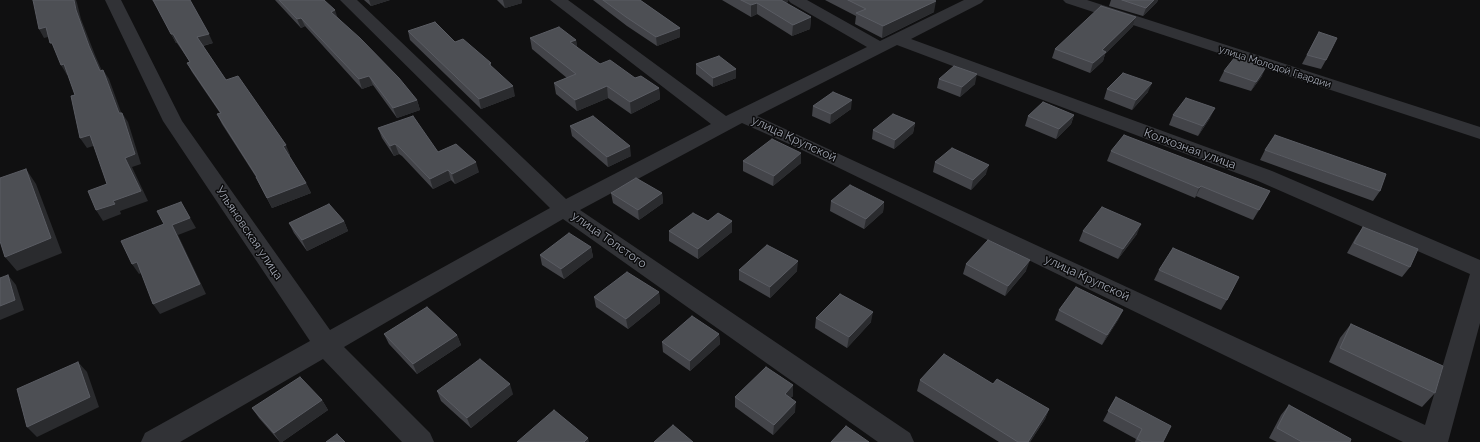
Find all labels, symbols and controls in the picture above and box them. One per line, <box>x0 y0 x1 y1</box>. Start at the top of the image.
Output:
street label: улица Молодой Гвардии <box>1217 43 1333 91</box>
street label: улица Крупской <box>749 113 839 165</box>
street label: Колхозная улица <box>1142 126 1238 172</box>
street label: Ульяновская улица <box>212 184 286 282</box>
street label: улица Толстого <box>569 209 649 271</box>
street label: улица Крупской <box>1042 252 1132 304</box>

